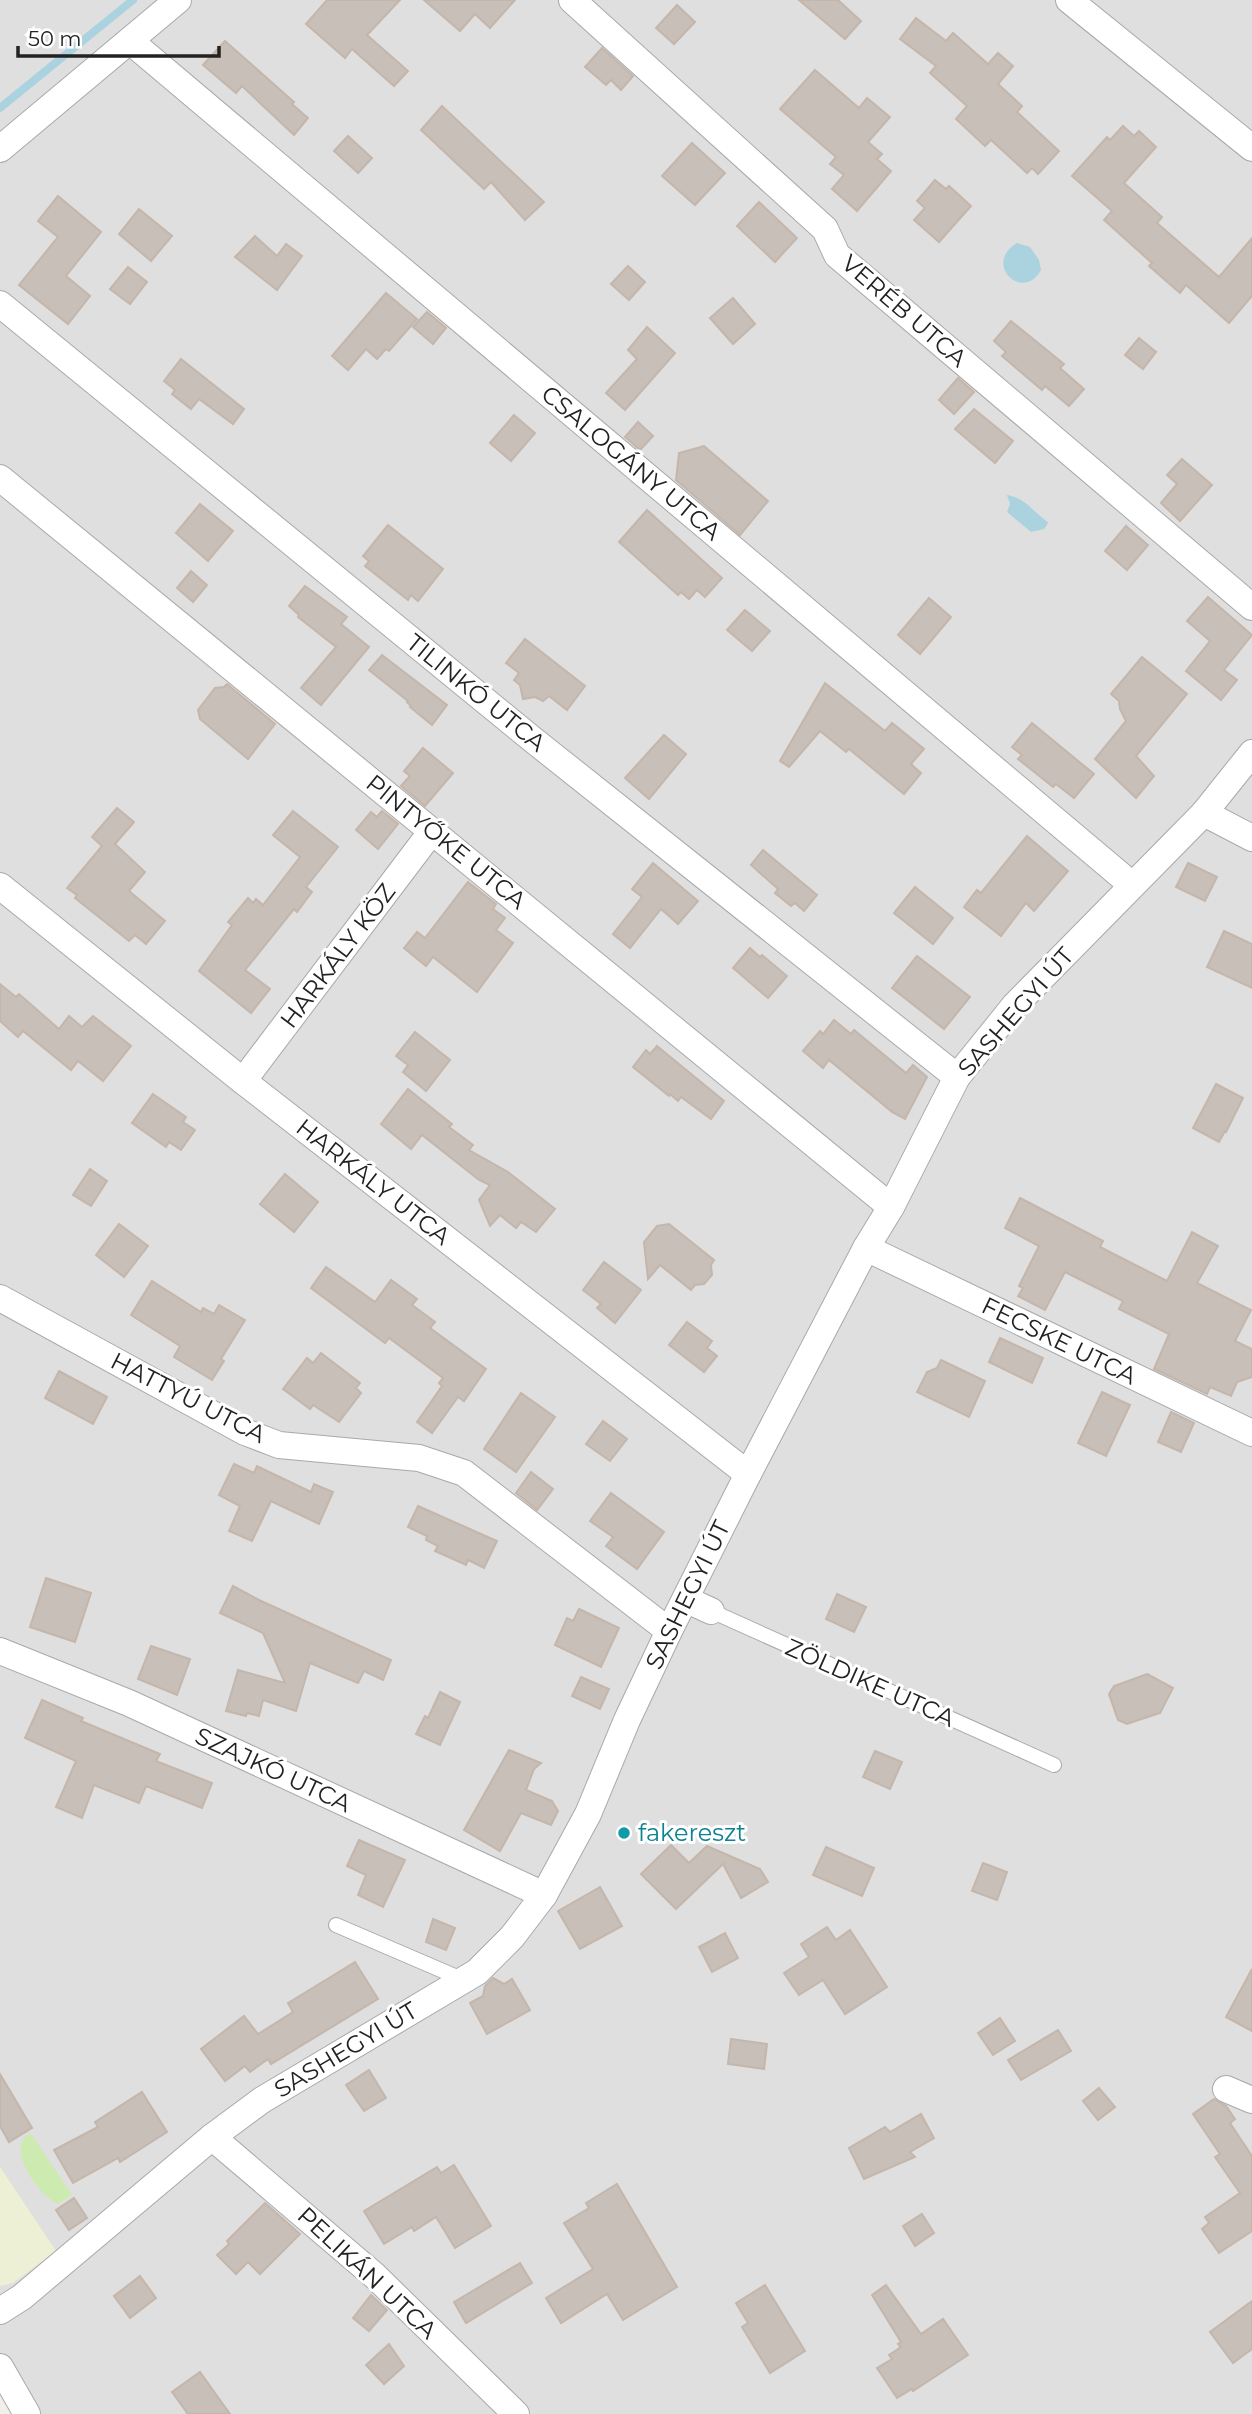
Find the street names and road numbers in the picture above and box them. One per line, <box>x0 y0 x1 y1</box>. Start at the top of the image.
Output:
street label: VERÉB UTCA <box>836 248 973 373</box>
street label: CSALOGÁNY UTCA <box>536 379 728 547</box>
street label: TILINKÓ UTCA <box>401 628 552 758</box>
street label: PINTYŐKE UTCA <box>360 768 533 916</box>
street label: HARKÁLY KÖZ <box>274 878 401 1034</box>
street label: SASHEGYI ÚT <box>952 941 1080 1082</box>
street label: HARKÁLY UTCA <box>290 1112 457 1251</box>
street label: FECSKE UTCA <box>977 1291 1142 1391</box>
street label: HATTYÚ UTCA <box>106 1346 271 1449</box>
street label: SASHEGYI ÚT <box>639 1516 736 1674</box>
street label: ZÖLDIKE UTCA <box>781 1632 960 1733</box>
street label: SZAJKÓ UTCA <box>191 1721 356 1819</box>
street label: SASHEGYI ÚT <box>269 1995 423 2104</box>
street label: PELIKÁN UTCA <box>292 2201 444 2345</box>

